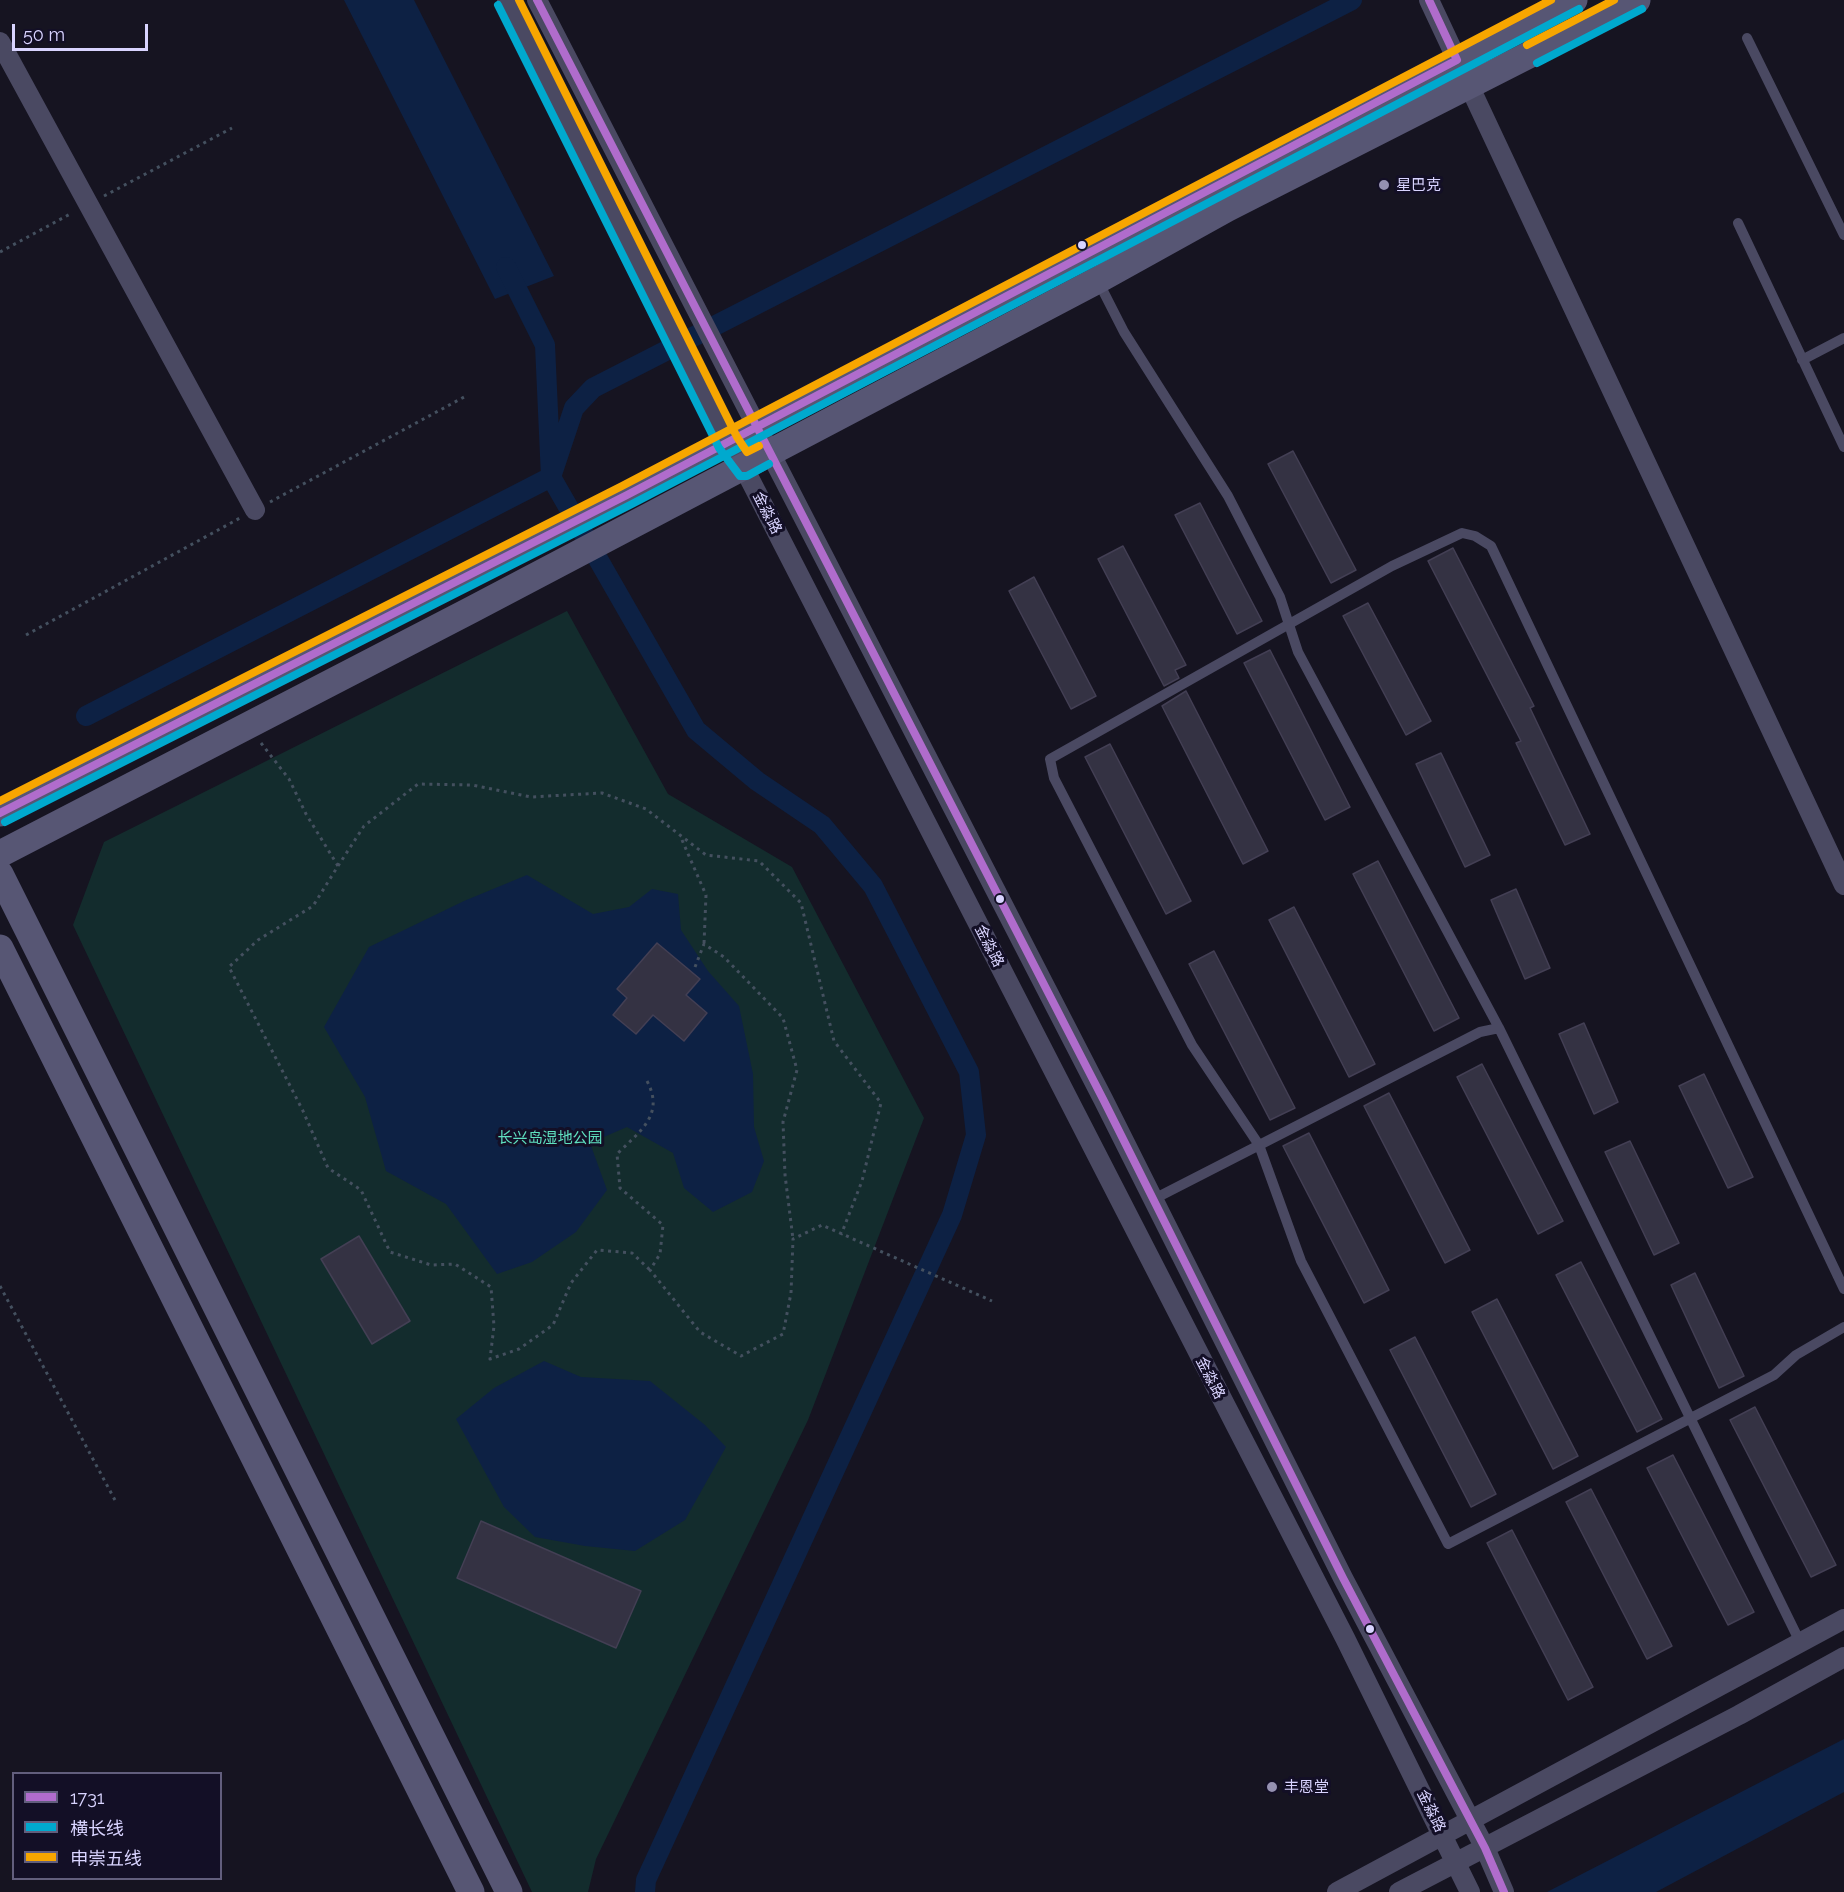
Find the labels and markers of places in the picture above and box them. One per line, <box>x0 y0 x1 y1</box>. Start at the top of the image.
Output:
place label: 星巴克 <box>1396 176 1441 194</box>
marker: 星巴克 <box>1377 178 1391 192</box>
unlabelled marker <box>1076 239 1088 251</box>
unlabelled marker <box>994 893 1006 905</box>
unlabelled marker <box>1364 1623 1376 1635</box>
place label: 丰恩堂 <box>1284 1778 1329 1796</box>
marker: 丰恩堂 <box>1265 1780 1279 1794</box>

